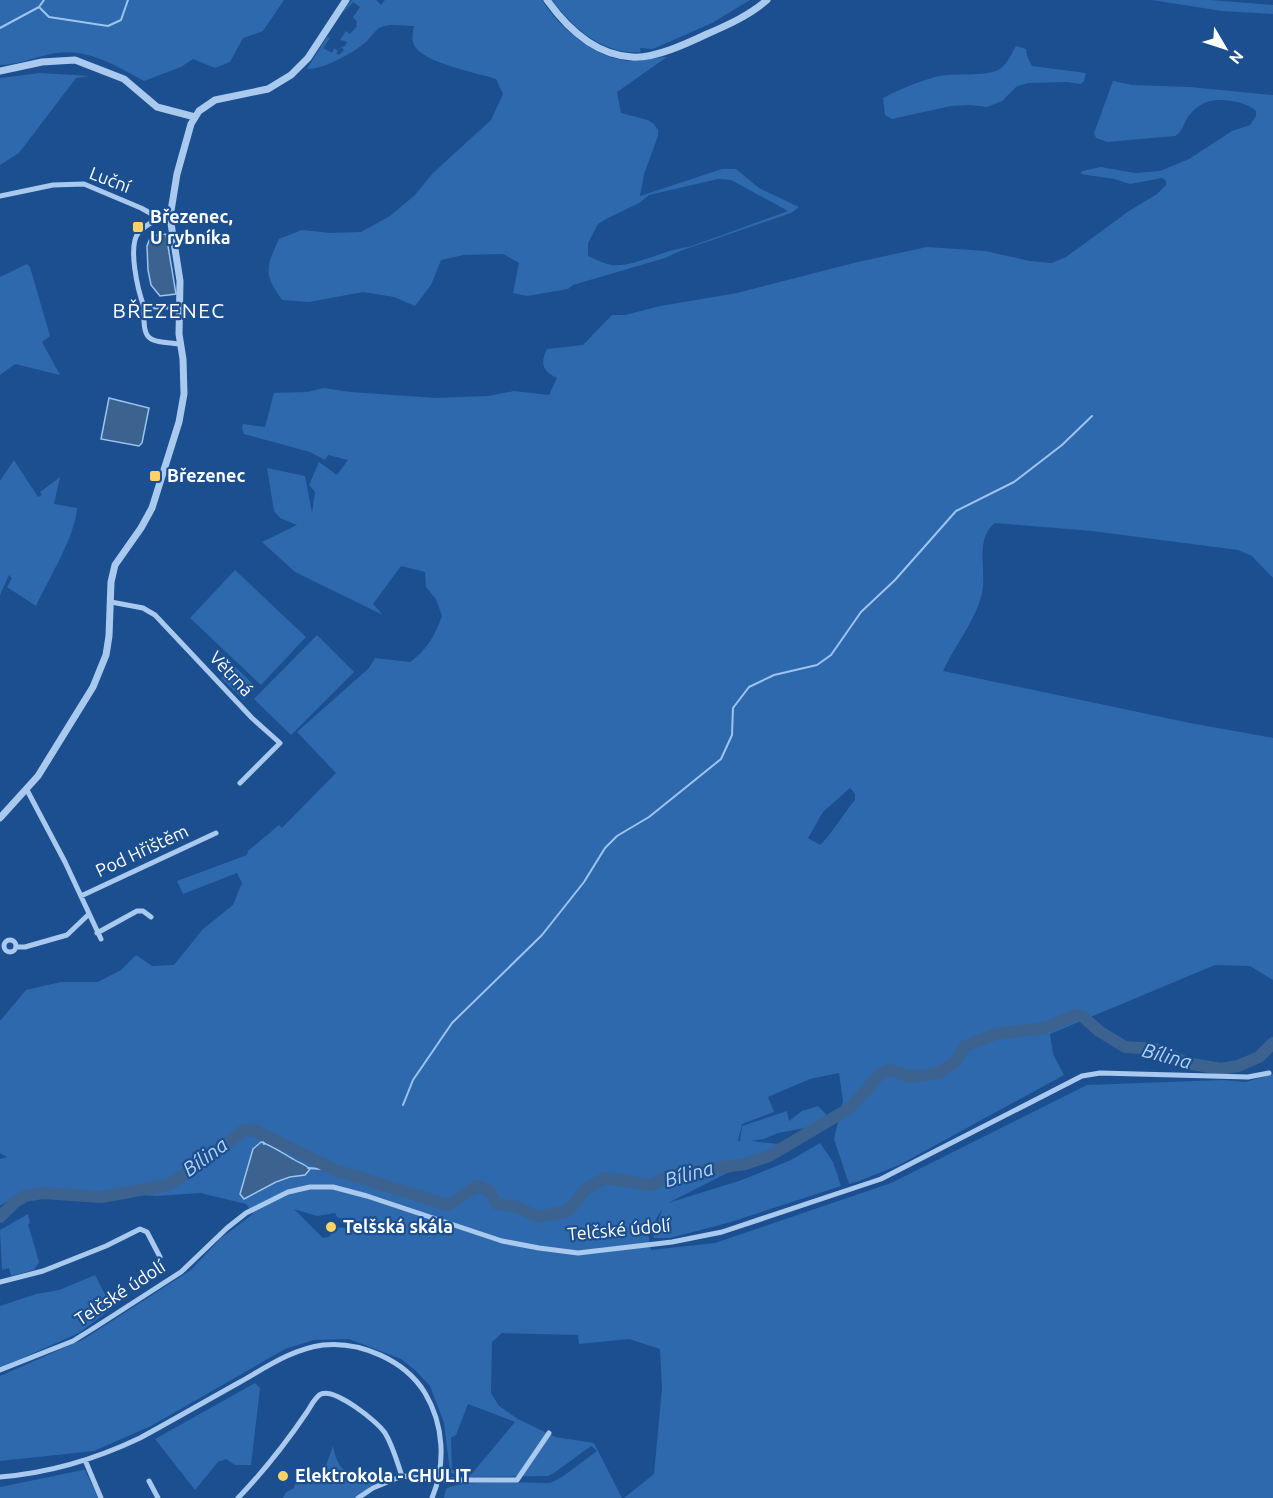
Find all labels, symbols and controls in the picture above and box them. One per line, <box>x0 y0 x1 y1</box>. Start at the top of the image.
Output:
north arrow <box>1195 18 1255 78</box>
text: N <box>1226 47 1247 68</box>
street label: Luční <box>87 162 134 196</box>
place label: Březenec, U rybníka <box>150 206 233 247</box>
marker: Březenec, U rybníka <box>131 220 145 234</box>
district label: BŘEZENEC <box>112 298 226 322</box>
place label: Březenec <box>167 465 245 485</box>
marker: Březenec <box>148 469 162 483</box>
street label: Větrná <box>206 647 258 700</box>
street label: Pod Hřištěm <box>92 820 191 880</box>
water label: Bílina <box>1140 1038 1194 1073</box>
water label: Bílina <box>178 1133 232 1181</box>
water label: Bílina <box>662 1156 716 1191</box>
street label: Telčské údolí <box>567 1214 672 1243</box>
place label: Telšská skála <box>343 1216 453 1236</box>
marker: Telšská skála <box>324 1220 338 1234</box>
street label: Telčské údolí <box>71 1255 169 1329</box>
place label: Elektrokola - CHULIT <box>295 1465 471 1485</box>
marker: Elektrokola - CHULIT <box>276 1469 290 1483</box>

